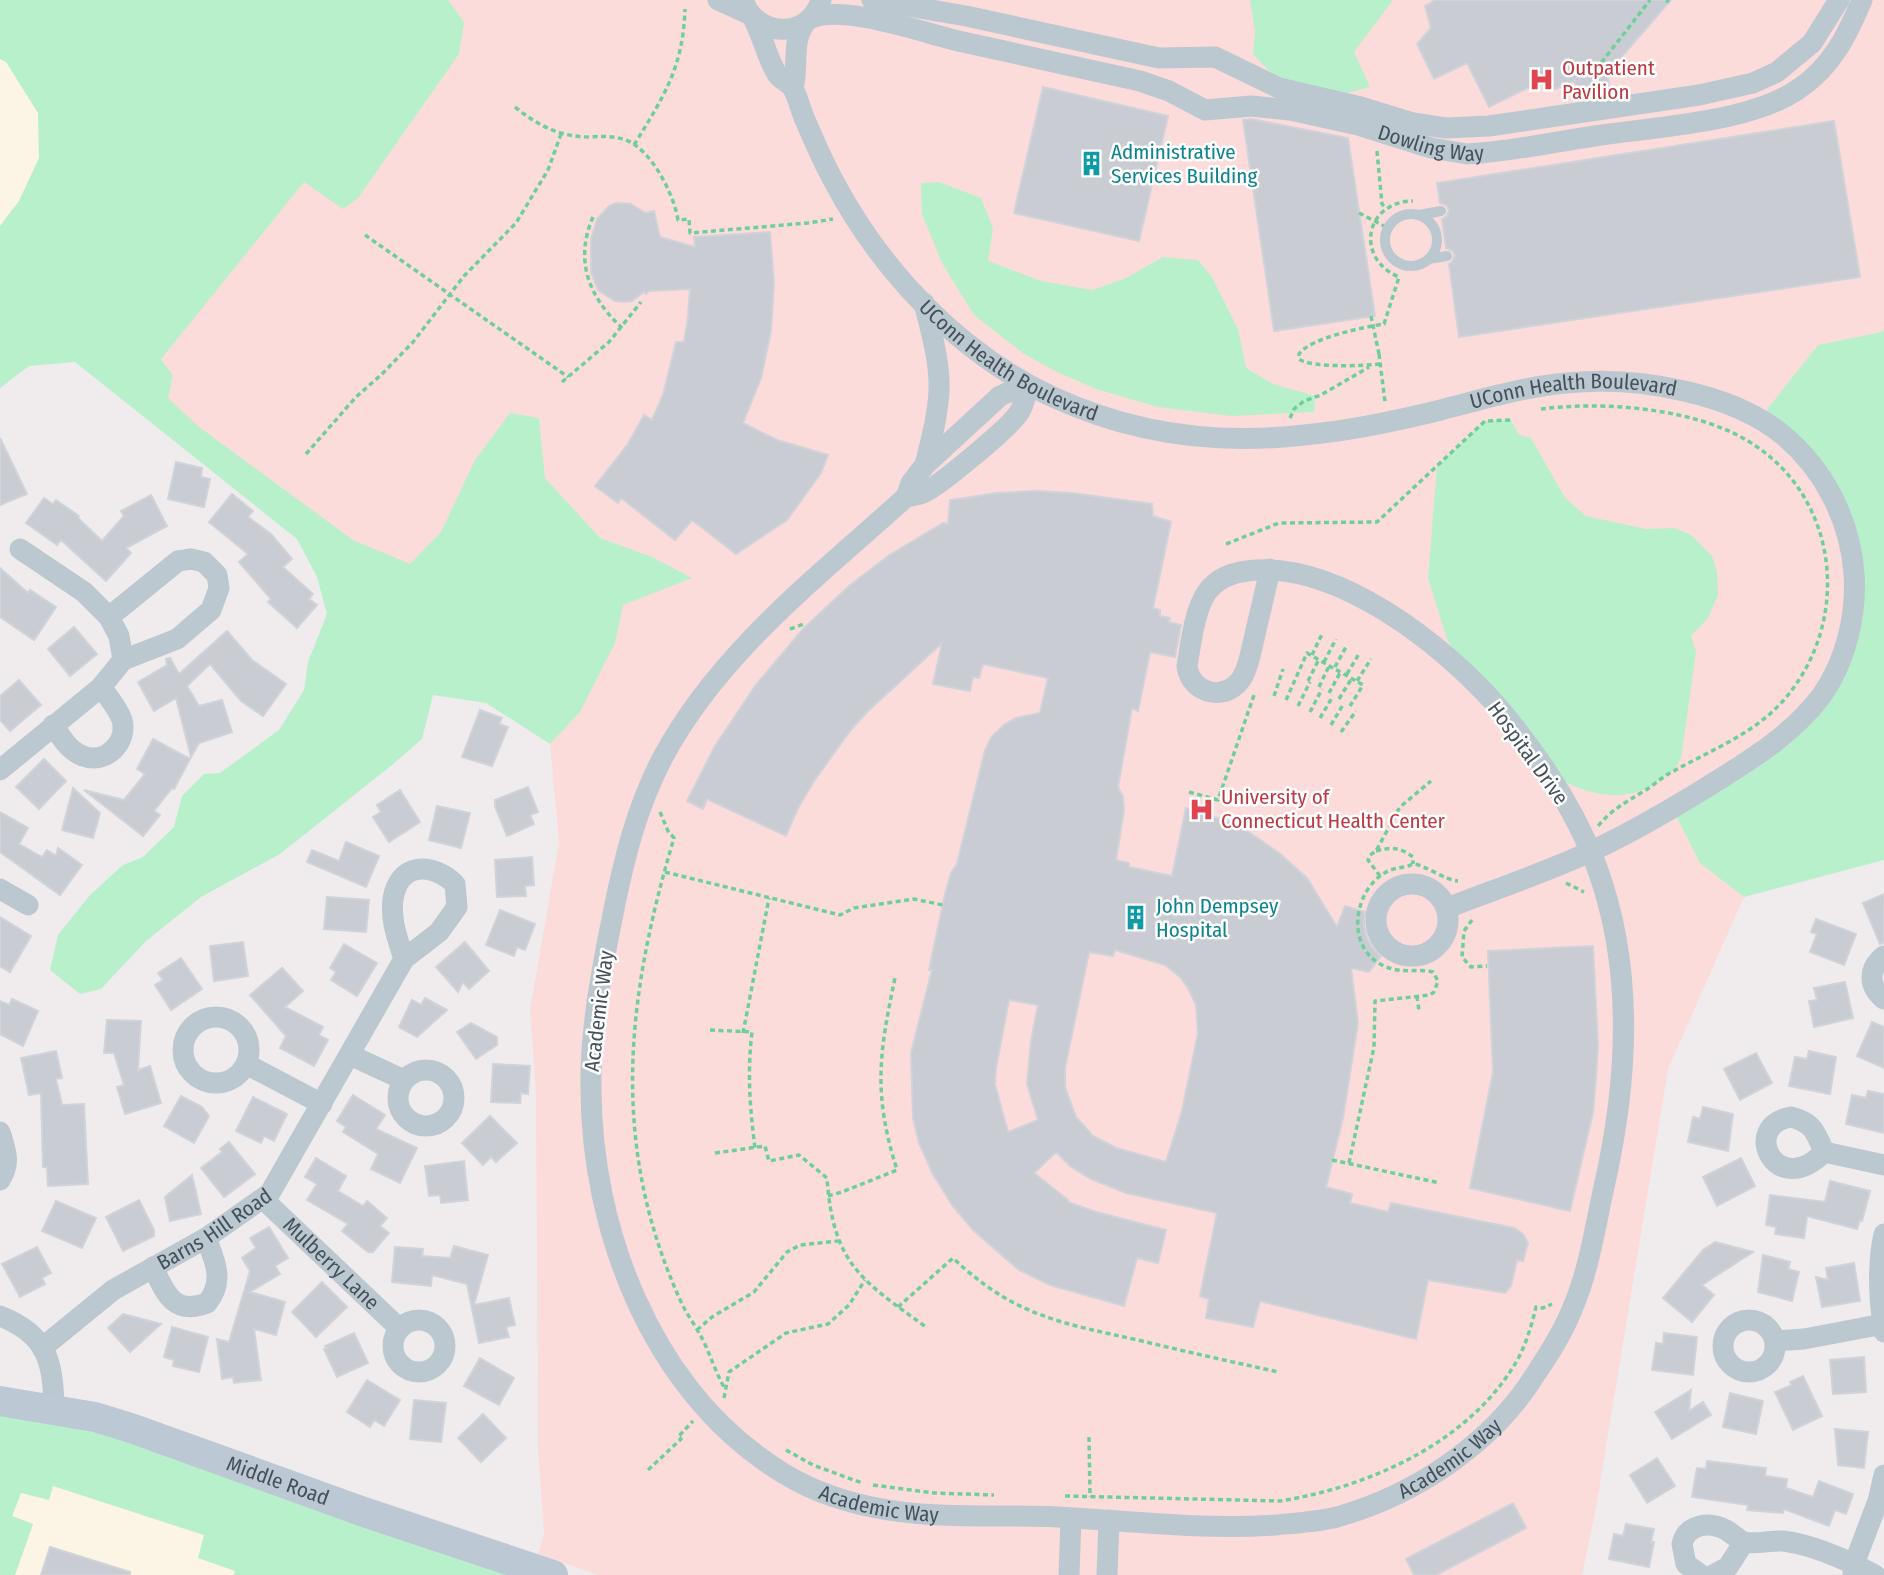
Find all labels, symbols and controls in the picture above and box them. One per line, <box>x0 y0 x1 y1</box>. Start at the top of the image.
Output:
place label: Outpatient Pavilion <box>1562 55 1655 105</box>
hospital icon: Outpatient Pavilion <box>1528 66 1556 94</box>
street label: Dowling Way <box>1375 119 1485 167</box>
place label: Administrative Services Building <box>1111 139 1257 189</box>
building icon: Administrative Services Building <box>1077 150 1105 178</box>
street label: UConn Health Boulevard <box>914 294 1102 427</box>
street label: UConn Health Boulevard <box>1467 368 1679 415</box>
street label: Hospital Drive <box>1482 696 1574 810</box>
place label: University of Connecticut Health Center <box>1221 784 1446 834</box>
hospital icon: University of Connecticut Health Center <box>1187 795 1215 823</box>
place label: John Dempsey Hospital <box>1156 893 1279 943</box>
building icon: John Dempsey Hospital <box>1122 904 1150 932</box>
street label: Academic Way <box>579 948 619 1073</box>
street label: Barns Hill Road <box>152 1183 277 1276</box>
street label: Mulberry Lane <box>278 1212 385 1315</box>
street label: Academic Way <box>1394 1413 1508 1505</box>
street label: Middle Road <box>223 1451 333 1511</box>
street label: Academic Way <box>815 1479 940 1528</box>

